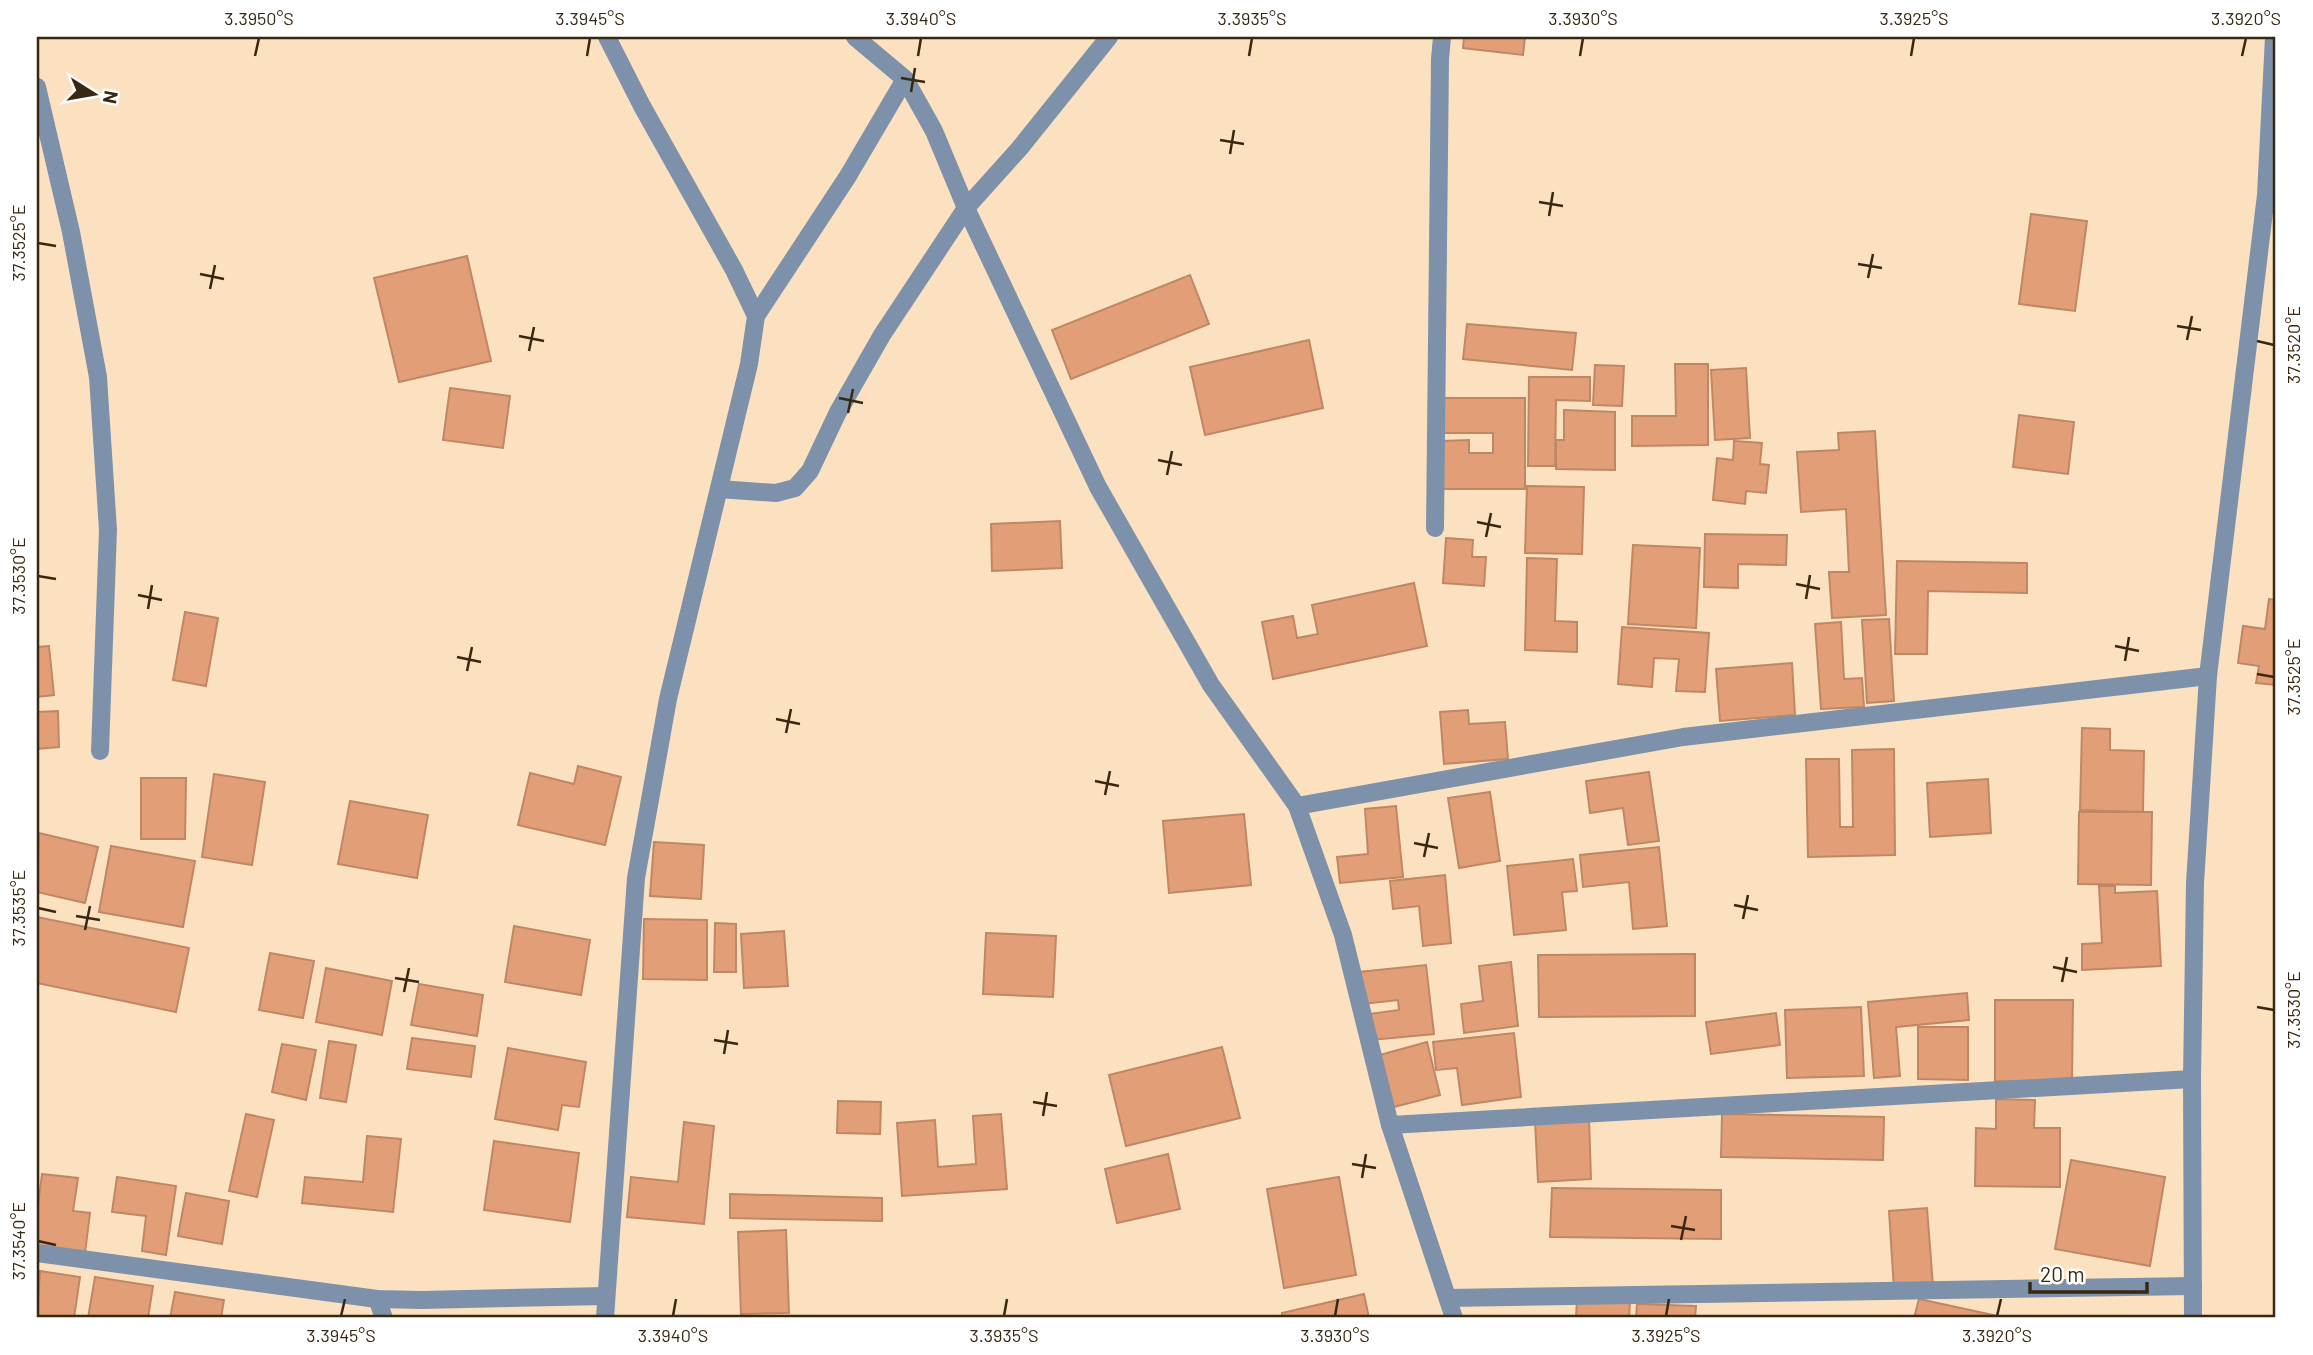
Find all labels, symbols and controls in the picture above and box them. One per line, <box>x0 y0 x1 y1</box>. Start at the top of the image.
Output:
text: 3.3950°S <box>224 7 294 29</box>
text: 3.3945°S <box>555 7 625 29</box>
text: 3.3940°S <box>886 7 956 29</box>
text: 3.3935°S <box>1218 7 1286 29</box>
text: 3.3930°S <box>1548 7 1618 29</box>
text: 3.3925°S <box>1879 7 1949 29</box>
text: 3.3920°S <box>2211 7 2281 29</box>
north arrow <box>60 60 130 130</box>
text: N <box>99 89 124 106</box>
text: 37.3525°E <box>7 204 29 282</box>
text: 37.3520°E <box>2282 306 2304 384</box>
text: 37.3530°E <box>7 537 29 615</box>
text: 37.3525°E <box>2282 638 2304 716</box>
text: 37.3535°E <box>7 870 29 946</box>
text: 37.3530°E <box>2282 971 2304 1049</box>
text: 37.3540°E <box>7 1202 29 1280</box>
scale bar <box>2030 1250 2147 1294</box>
text: 20 m <box>2040 1261 2085 1286</box>
text: 3.3945°S <box>306 1324 376 1346</box>
text: 3.3940°S <box>638 1324 708 1346</box>
text: 3.3935°S <box>970 1324 1038 1346</box>
text: 3.3930°S <box>1300 1324 1370 1346</box>
text: 3.3925°S <box>1631 1324 1701 1346</box>
text: 3.3920°S <box>1962 1324 2032 1346</box>

